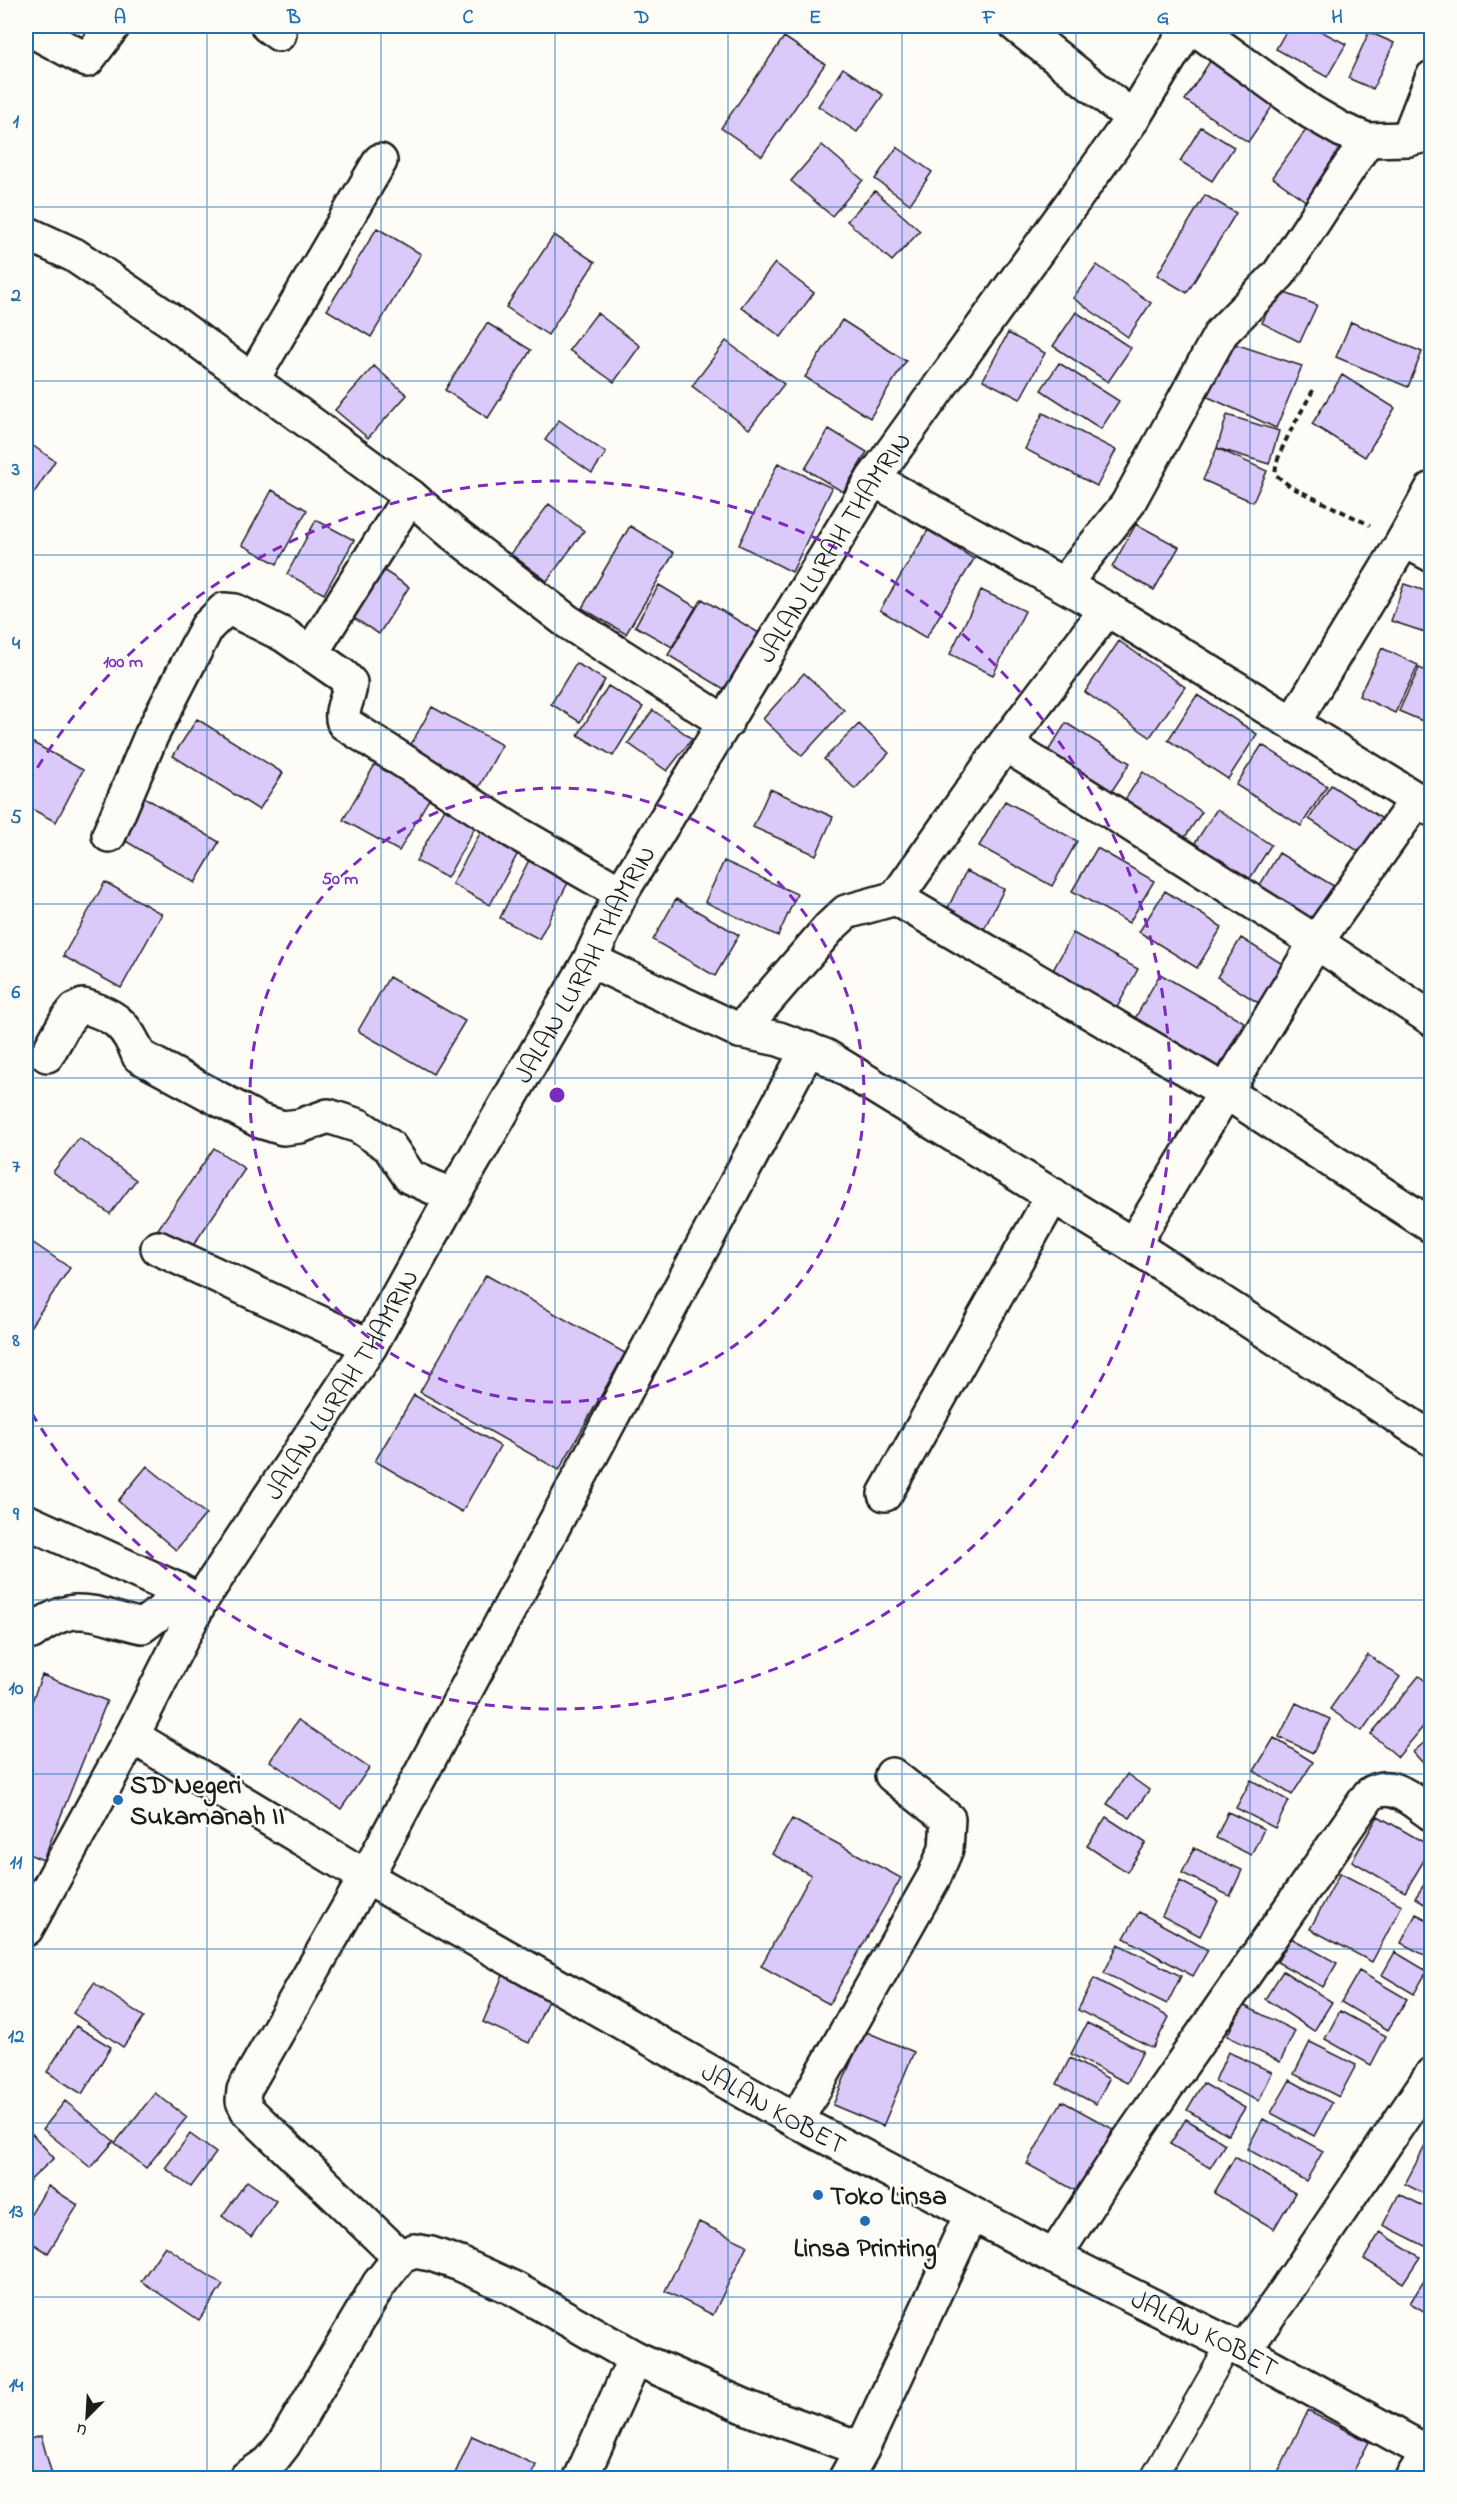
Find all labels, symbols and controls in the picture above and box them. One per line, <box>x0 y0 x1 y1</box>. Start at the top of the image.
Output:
text: A <box>114 4 126 33</box>
text: B <box>286 4 301 33</box>
text: C <box>463 4 474 33</box>
text: D <box>634 4 649 33</box>
text: E <box>809 4 821 33</box>
text: F <box>982 4 996 33</box>
text: G <box>1157 4 1170 33</box>
text: H <box>1331 4 1343 33</box>
text: 1 <box>13 108 20 137</box>
text: 2 <box>10 282 21 311</box>
street label: JALAN LURAH THAMRIN <box>748 425 923 671</box>
text: 3 <box>11 456 20 485</box>
text: 4 <box>12 630 21 659</box>
text: 100 m <box>103 650 143 676</box>
text: 5 <box>10 804 22 833</box>
street label: JALAN LURAH THAMRIN <box>505 839 667 1091</box>
text: 50 m <box>322 867 358 893</box>
text: 6 <box>12 979 21 1008</box>
centre of rings <box>547 1085 567 1105</box>
text: 7 <box>12 1153 21 1182</box>
street label: JALAN LURAH THAMRIN <box>256 1263 431 1509</box>
text: 8 <box>11 1327 20 1356</box>
text: 9 <box>12 1501 20 1530</box>
text: 10 <box>9 1675 24 1704</box>
place label: SD Negeri Sukamanah II <box>130 1767 285 1837</box>
marker: SD Negeri Sukamanah II <box>111 1793 125 1807</box>
text: 11 <box>10 1849 23 1878</box>
text: 12 <box>8 2023 24 2052</box>
street label: JALAN KOBET <box>693 2054 852 2166</box>
place label: Toko Linsa <box>830 2178 947 2217</box>
marker: Toko Linsa <box>811 2188 825 2202</box>
text: 13 <box>9 2198 23 2227</box>
marker: Linsa Printing <box>858 2214 872 2228</box>
place label: Linsa Printing <box>793 2230 937 2270</box>
street label: JALAN KOBET <box>1123 2281 1284 2389</box>
text: 14 <box>9 2372 24 2401</box>
north arrow <box>57 2387 117 2447</box>
text: U <box>72 2416 91 2442</box>

